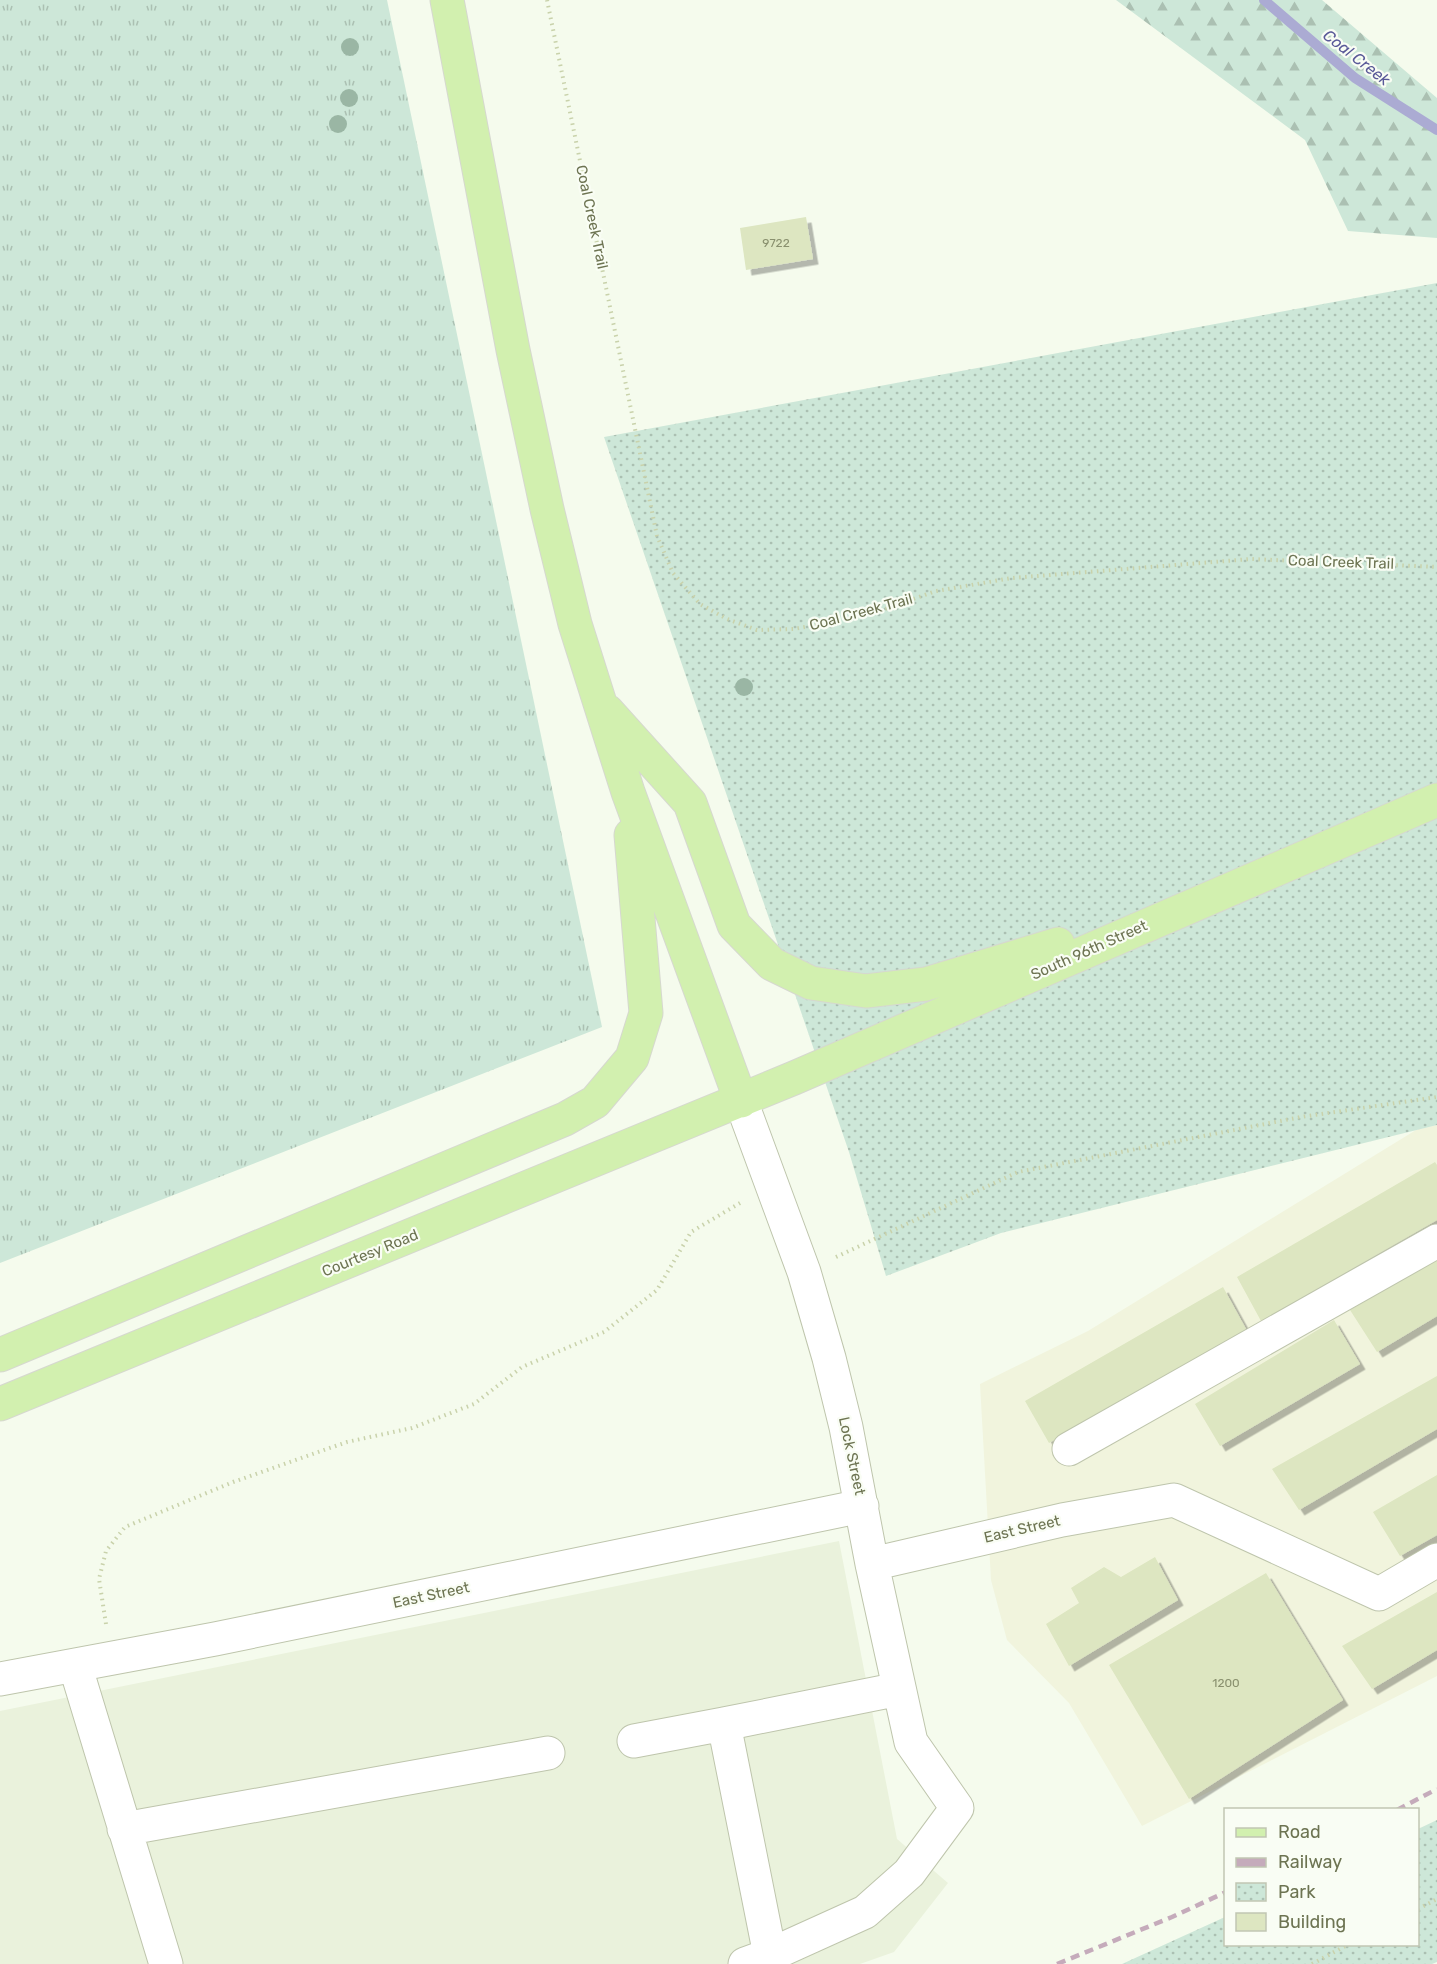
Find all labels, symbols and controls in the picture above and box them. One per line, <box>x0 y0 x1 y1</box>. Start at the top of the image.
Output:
water label: Coal Creek <box>1319 25 1395 90</box>
street label: Coal Creek Trail <box>572 163 612 271</box>
house number: 9722 <box>762 236 790 250</box>
street label: Coal Creek Trail <box>1288 551 1394 573</box>
street label: Coal Creek Trail <box>807 590 915 634</box>
street label: South 96th Street <box>1028 916 1150 984</box>
street label: Courtesy Road <box>319 1226 421 1280</box>
street label: Lock Street <box>835 1415 869 1497</box>
street label: East Street <box>982 1511 1062 1547</box>
street label: East Street <box>391 1578 471 1612</box>
house number: 1200 <box>1212 1676 1240 1690</box>
legend <box>1224 1808 1419 1946</box>
text: Road <box>1278 1821 1321 1843</box>
text: Railway <box>1278 1851 1342 1873</box>
text: Park <box>1278 1881 1316 1903</box>
text: Building <box>1278 1911 1346 1933</box>

